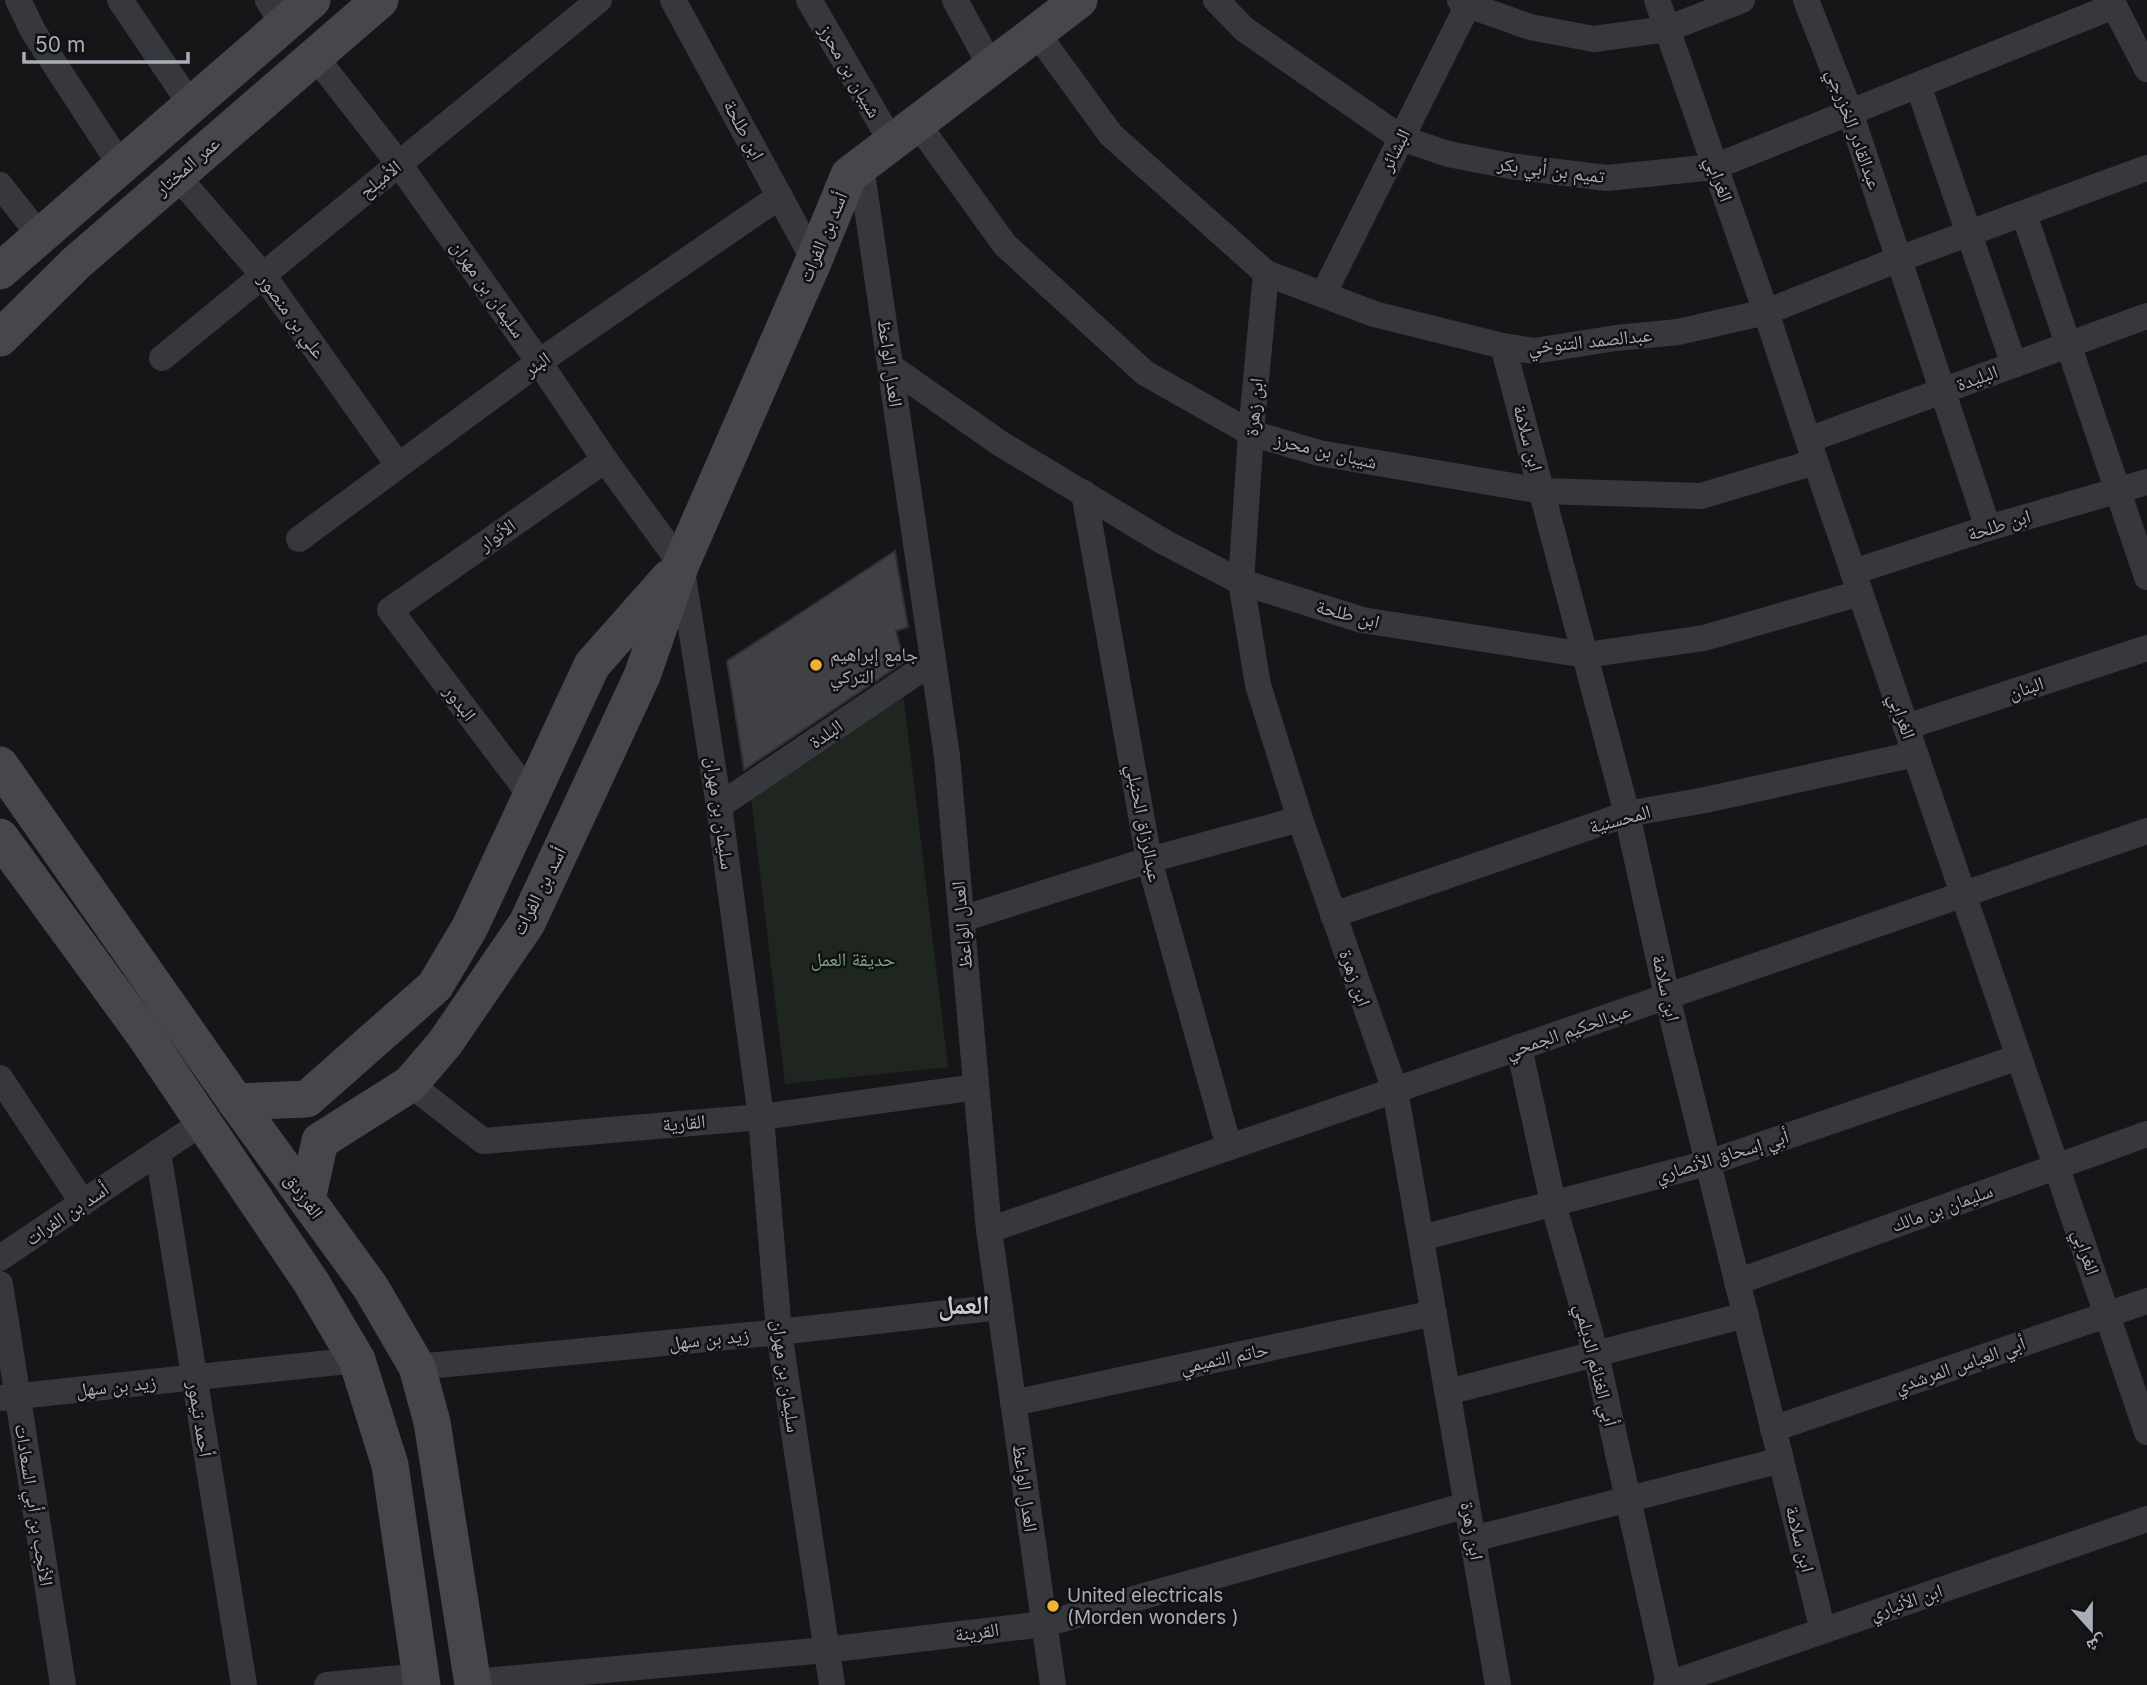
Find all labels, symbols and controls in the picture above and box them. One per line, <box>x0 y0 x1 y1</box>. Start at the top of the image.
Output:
street label: شيبان بن محرز <box>813 19 886 122</box>
scale bar <box>24 21 189 65</box>
text: 50 m <box>35 32 85 57</box>
street label: عبدالقادر الخزرجي <box>1818 66 1887 194</box>
street label: ابن طلحة <box>719 96 769 164</box>
street label: البشائر <box>1374 125 1415 176</box>
street label: عمر المختار <box>149 131 224 201</box>
street label: تميم بن أبي بكر <box>1495 152 1606 192</box>
street label: الغرابي <box>1697 153 1738 206</box>
street label: الأميلح <box>354 155 406 204</box>
street label: أسد بن الفرات <box>794 188 852 286</box>
street label: سليمان بن مهران <box>446 236 530 342</box>
street label: علي بن منصور <box>250 268 331 366</box>
street label: العدل الواعظ <box>872 318 908 408</box>
street label: عبدالصمد التنوخي <box>1527 323 1654 363</box>
street label: البئر <box>518 347 555 382</box>
street label: البليدة <box>1953 360 2001 396</box>
street label: ابن زهرة <box>1240 377 1268 437</box>
street label: ابن سلامة <box>1508 402 1548 474</box>
street label: شيبان بن محرز <box>1272 428 1379 474</box>
street label: ابن طلحة <box>1965 505 2033 545</box>
street label: الأنوار <box>473 514 520 557</box>
street label: ابن طلحة <box>1314 595 1382 633</box>
place label: جامع إبراهيم التركي <box>830 643 918 691</box>
marker: جامع إبراهيم التركي <box>808 657 824 673</box>
street label: البنان <box>2006 672 2046 704</box>
street label: البدور <box>438 680 481 726</box>
street label: الغرابي <box>1880 690 1921 743</box>
street label: البلدة <box>805 715 847 753</box>
street label: سليمان بن مهران <box>701 755 739 871</box>
street label: عبدالرزاق الحنبلي <box>1118 762 1167 885</box>
street label: المحسنية <box>1587 800 1653 838</box>
street label: أسد بن الفرات <box>507 843 571 939</box>
street label: العدل الواعظ <box>947 880 977 970</box>
street label: ابن زهرة <box>1334 947 1376 1009</box>
park label: حديقة العمل <box>811 948 895 971</box>
street label: ابن سلامة <box>1647 952 1685 1024</box>
street label: عبدالحكيم الجمحي <box>1502 999 1635 1067</box>
street label: القارية <box>662 1110 706 1136</box>
street label: أبي إسحاق الأنصاري <box>1652 1125 1793 1191</box>
street label: الفرزدق <box>280 1169 328 1223</box>
street label: أسد بن الفرات <box>21 1178 113 1250</box>
street label: سليمان بن مالك <box>1888 1179 1996 1237</box>
street label: الغرابي <box>2064 1226 2105 1279</box>
district label: العمل <box>938 1289 990 1321</box>
street label: أبي الغنائم الديلمي <box>1566 1301 1622 1429</box>
street label: سليمان بن مهران <box>767 1318 805 1434</box>
street label: زيد بن سهل <box>668 1323 750 1355</box>
street label: أبي العباس المرشدي <box>1892 1332 2030 1402</box>
street label: حاتم التميمي <box>1178 1337 1271 1382</box>
street label: زيد بن سهل <box>75 1370 157 1402</box>
street label: أحمد تيمور <box>183 1379 217 1458</box>
street label: الأنجب بن أبي السعادات <box>6 1422 58 1588</box>
street label: العدل الواعظ <box>1007 1443 1043 1533</box>
street label: ابن زهرة <box>1456 1500 1488 1562</box>
street label: ابن سلامة <box>1781 1503 1819 1575</box>
street label: ابن الأنباري <box>1867 1579 1947 1629</box>
place label: United electricals (Morden wonders ) <box>1067 1584 1239 1629</box>
north arrow <box>2056 1594 2126 1664</box>
marker: United electricals (Morden wonders ) <box>1045 1598 1061 1614</box>
street label: القرينة <box>954 1618 1000 1646</box>
text: ش <box>2083 1630 2110 1659</box>

